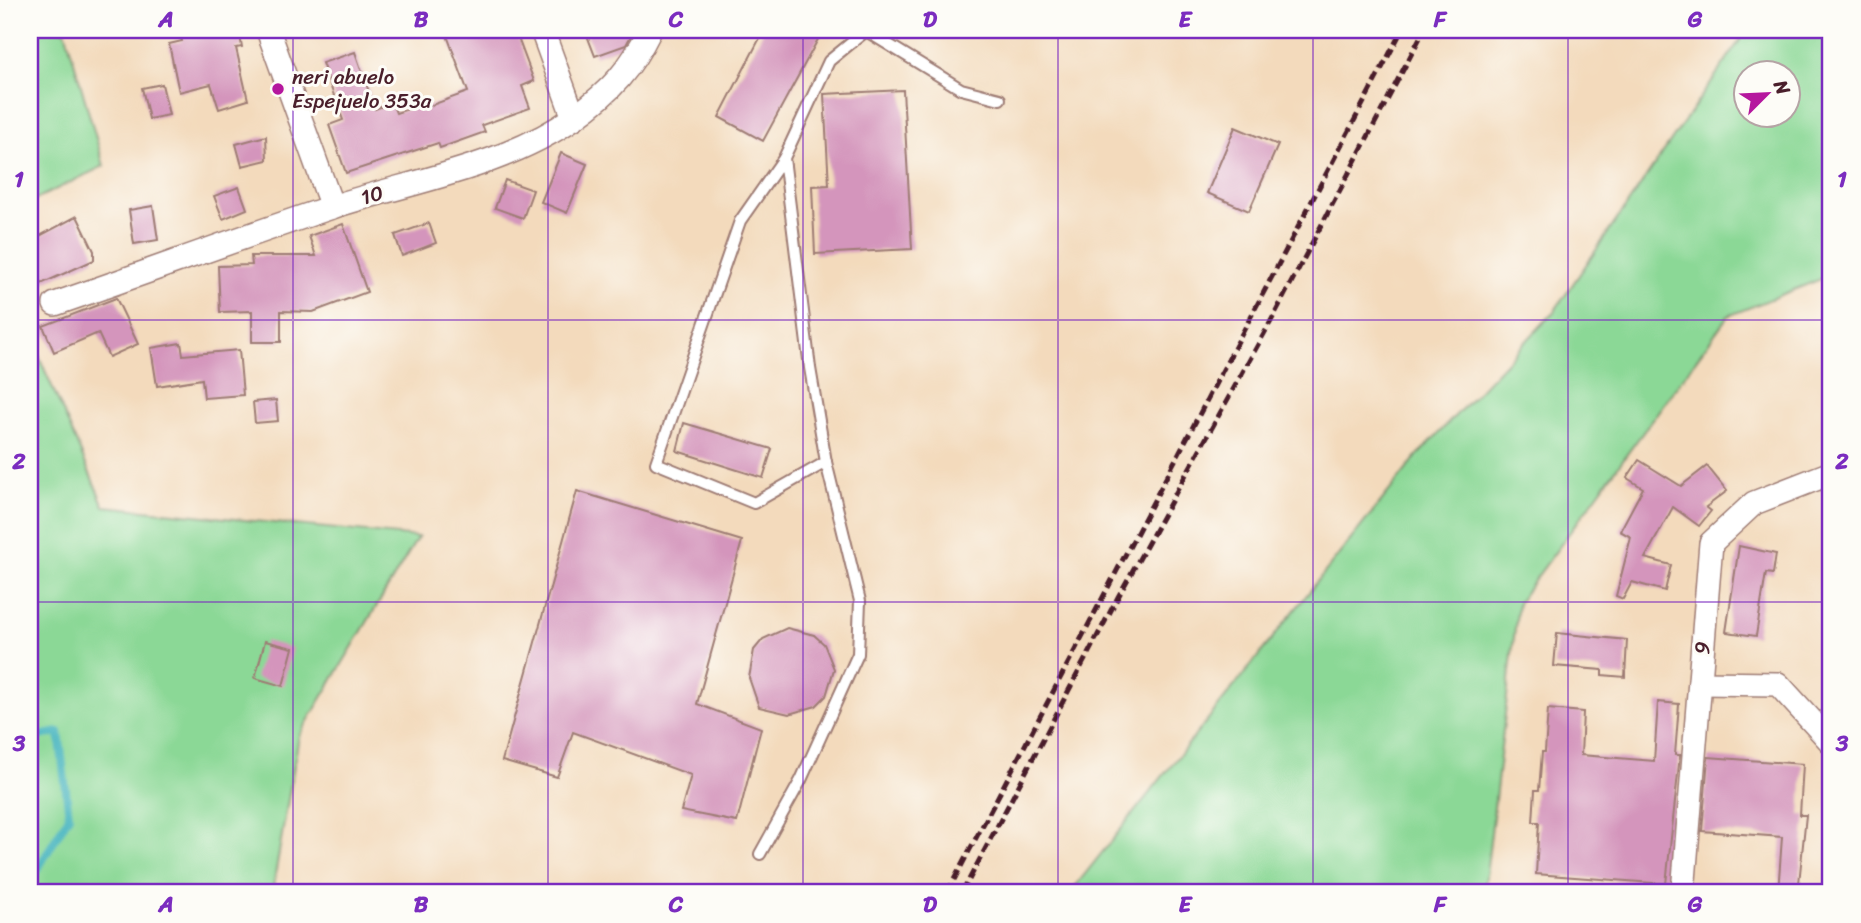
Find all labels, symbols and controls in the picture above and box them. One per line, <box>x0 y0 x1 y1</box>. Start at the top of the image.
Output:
text: A <box>157 0 174 40</box>
text: B <box>414 0 429 40</box>
text: C <box>668 0 684 40</box>
text: D <box>923 0 938 40</box>
text: E <box>1179 0 1194 40</box>
text: F <box>1433 0 1448 40</box>
text: G <box>1687 0 1703 40</box>
place label: neri abuelo Espejuelo 353a <box>292 58 432 120</box>
north arrow <box>1731 60 1801 130</box>
text: N <box>1764 74 1800 101</box>
marker: neri abuelo Espejuelo 353a <box>270 81 286 97</box>
text: 1 <box>14 159 24 200</box>
text: 1 <box>1837 159 1847 200</box>
street label: 10 <box>356 174 388 216</box>
text: 2 <box>11 441 26 482</box>
text: 2 <box>1834 441 1849 482</box>
street label: 9 <box>1683 640 1721 656</box>
text: 3 <box>12 723 26 764</box>
text: 3 <box>1835 723 1849 764</box>
text: A <box>157 884 174 923</box>
text: B <box>414 884 429 923</box>
text: C <box>668 884 684 923</box>
text: D <box>923 884 938 923</box>
text: E <box>1179 884 1194 923</box>
text: F <box>1433 884 1448 923</box>
text: G <box>1687 884 1703 923</box>

